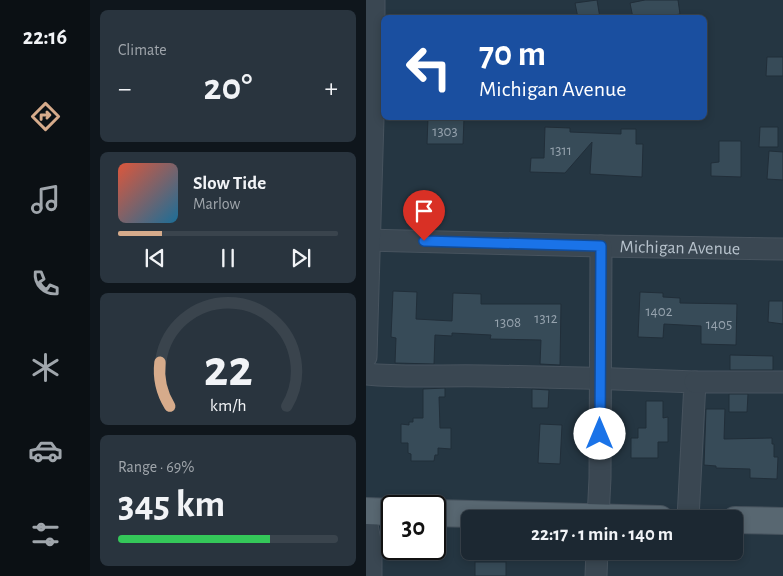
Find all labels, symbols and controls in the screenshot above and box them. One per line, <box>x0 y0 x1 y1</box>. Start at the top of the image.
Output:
text: 22:16 <box>23 26 67 48</box>
icon: left <box>396 35 461 100</box>
text: 70 m <box>479 37 546 72</box>
text: Climate <box>118 42 167 58</box>
text: 20° <box>204 69 252 107</box>
text: − <box>118 75 131 103</box>
text: + <box>325 75 338 103</box>
text: Michigan Avenue <box>479 78 626 100</box>
icon: directions <box>28 99 63 134</box>
house number: 1303 <box>432 124 458 139</box>
house number: 1311 <box>550 143 572 158</box>
text: Slow Tide <box>193 174 266 193</box>
icon: music <box>28 182 63 217</box>
pin <box>403 190 445 241</box>
text: Marlow <box>193 196 240 212</box>
icon: arrive <box>410 197 438 225</box>
street label: Michigan Avenue <box>619 238 740 258</box>
icon: previous <box>141 244 169 272</box>
icon: pause <box>214 244 242 272</box>
icon: next <box>287 244 315 272</box>
icon: phone <box>28 266 63 301</box>
house number: 1402 <box>645 304 673 319</box>
house number: 1312 <box>534 311 558 326</box>
house number: 1308 <box>495 315 521 330</box>
house number: 1405 <box>706 317 732 332</box>
text: 22 <box>204 343 252 395</box>
icon: climate <box>28 350 63 385</box>
text: km/h <box>210 397 246 415</box>
position arrow <box>573 407 625 459</box>
icon: car <box>28 433 63 468</box>
text: Range · 69% <box>118 459 194 475</box>
text: 345 km <box>118 486 225 524</box>
speed limit sign: 30 <box>381 495 446 560</box>
icon: filters <box>28 517 63 552</box>
text: 22:17 · 1 min · 140 m <box>531 525 673 544</box>

